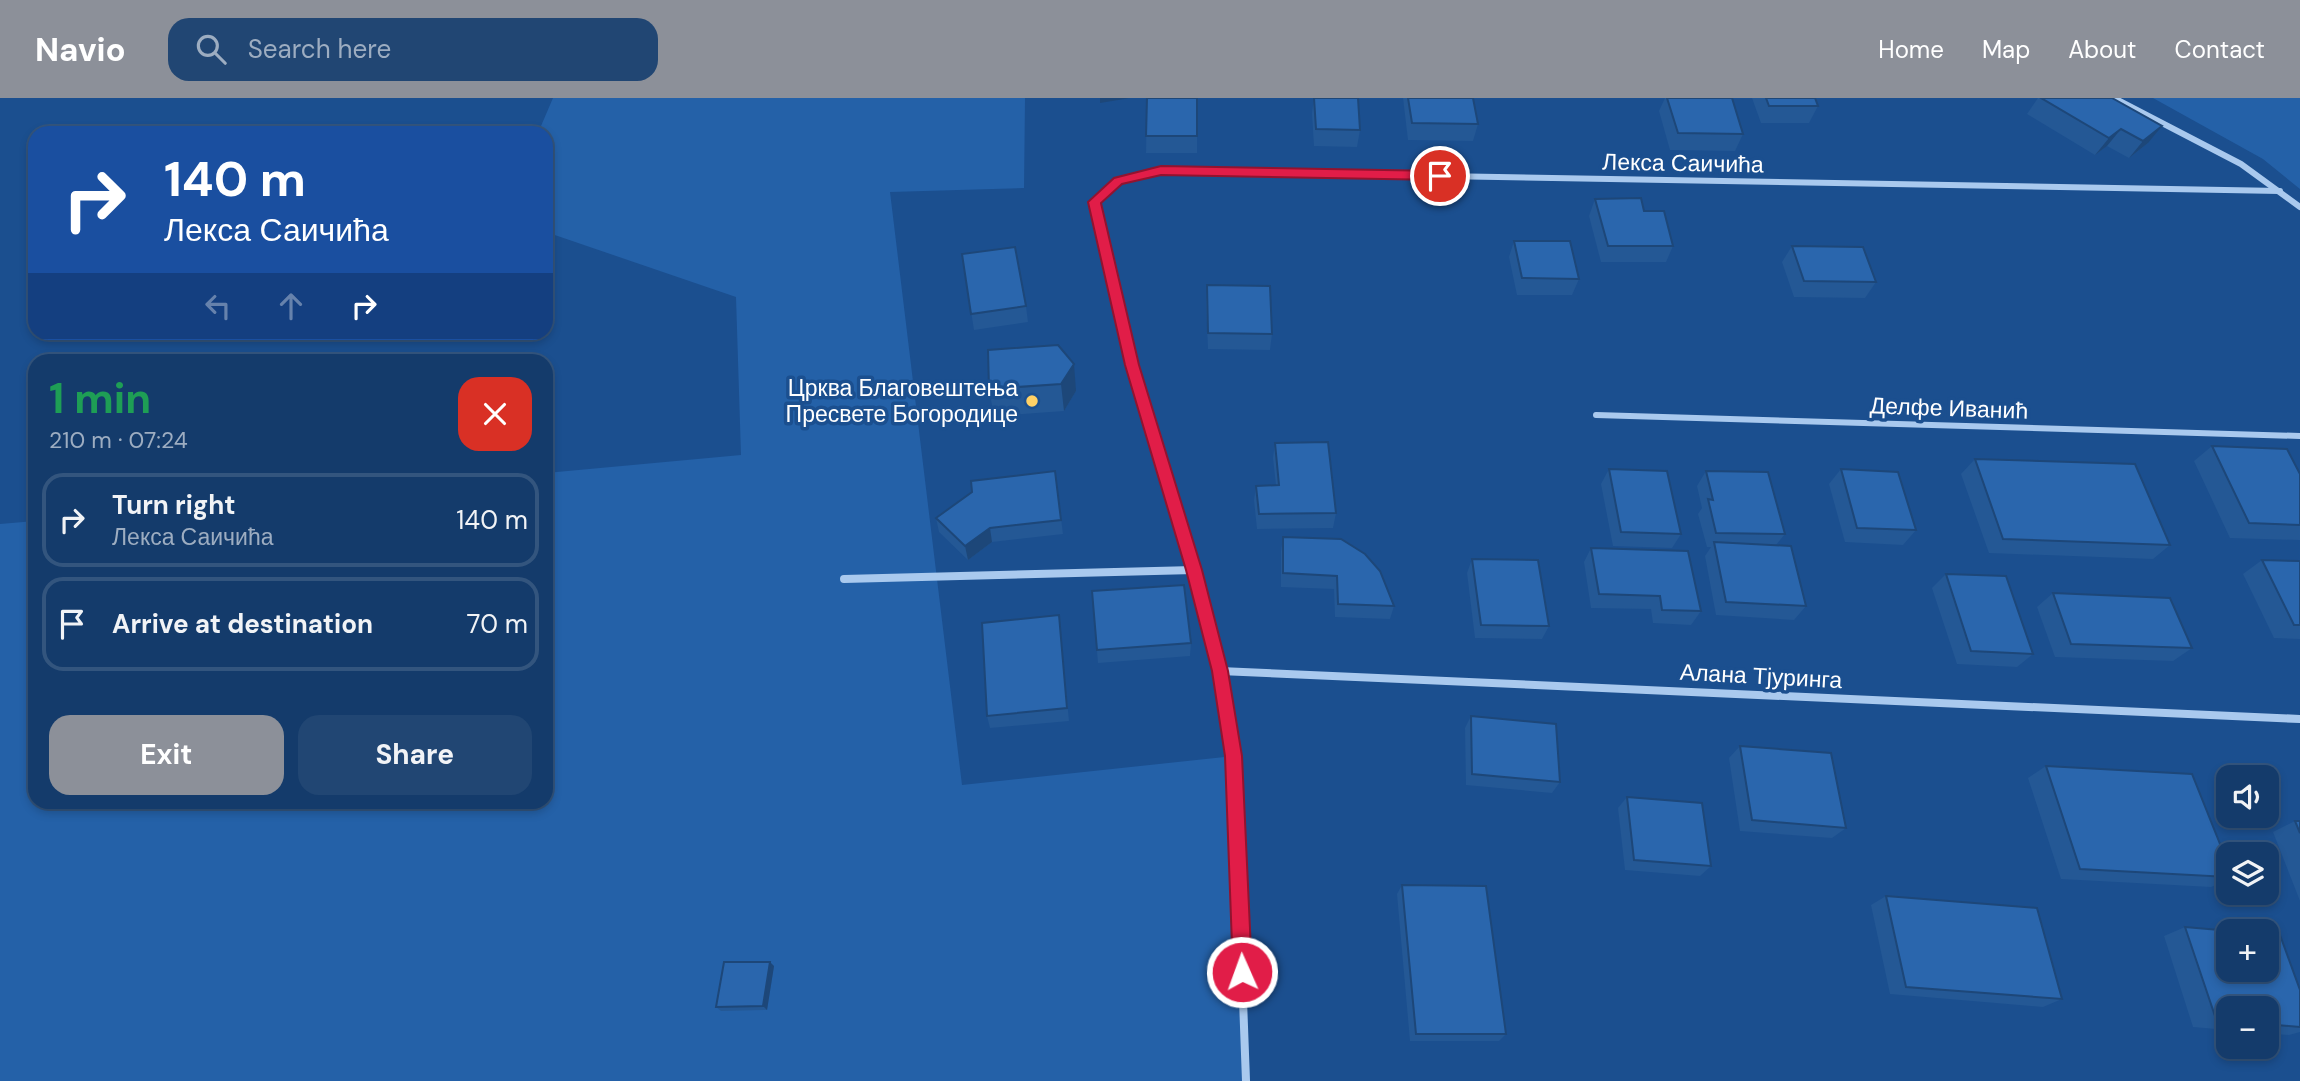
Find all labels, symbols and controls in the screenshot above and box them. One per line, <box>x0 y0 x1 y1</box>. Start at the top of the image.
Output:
search box <box>168 18 658 81</box>
text: Navio <box>35 28 126 71</box>
icon: search <box>192 30 230 68</box>
text: Search here <box>248 32 391 66</box>
text: Home <box>1878 34 1944 65</box>
text: Map <box>1982 34 2030 65</box>
text: About <box>2068 34 2137 65</box>
text: Contact <box>2175 34 2265 65</box>
pin <box>1410 146 1470 206</box>
text: 140 m <box>164 147 306 211</box>
street label: Лекса Саичића <box>1602 147 1764 179</box>
icon: right <box>49 154 140 245</box>
icon: arrive <box>1421 157 1459 195</box>
text: Лекса Саичића <box>164 209 389 251</box>
icon: left <box>199 287 237 325</box>
icon: ahead <box>272 287 310 325</box>
icon: right <box>345 287 383 325</box>
text: 1 min <box>49 371 151 426</box>
place label: Црква Благовештења Пресвете Богородице <box>786 373 1018 429</box>
button: close <box>458 377 532 451</box>
street label: Делфе Иванић <box>1869 390 2029 426</box>
marker: Црква Благовештења Пресвете Богородице <box>1024 393 1040 409</box>
text: 210 m · 07:24 <box>49 425 188 455</box>
text: Turn right <box>112 488 236 522</box>
icon: right <box>53 501 91 539</box>
text: 140 m <box>456 503 528 537</box>
text: Лекса Саичића <box>112 522 274 552</box>
icon: arrive <box>53 605 91 643</box>
text: Arrive at destination <box>112 607 373 641</box>
text: 70 m <box>467 607 528 641</box>
street label: Алана Тјуринга <box>1679 657 1843 695</box>
button: Exit <box>49 715 284 795</box>
button: Share <box>298 715 532 795</box>
map controls <box>2216 765 2279 1059</box>
button: sound <box>2216 765 2279 828</box>
button: layers <box>2216 842 2279 905</box>
button: + <box>2216 919 2279 982</box>
position arrow <box>1205 935 1279 1009</box>
button: − <box>2216 996 2279 1059</box>

